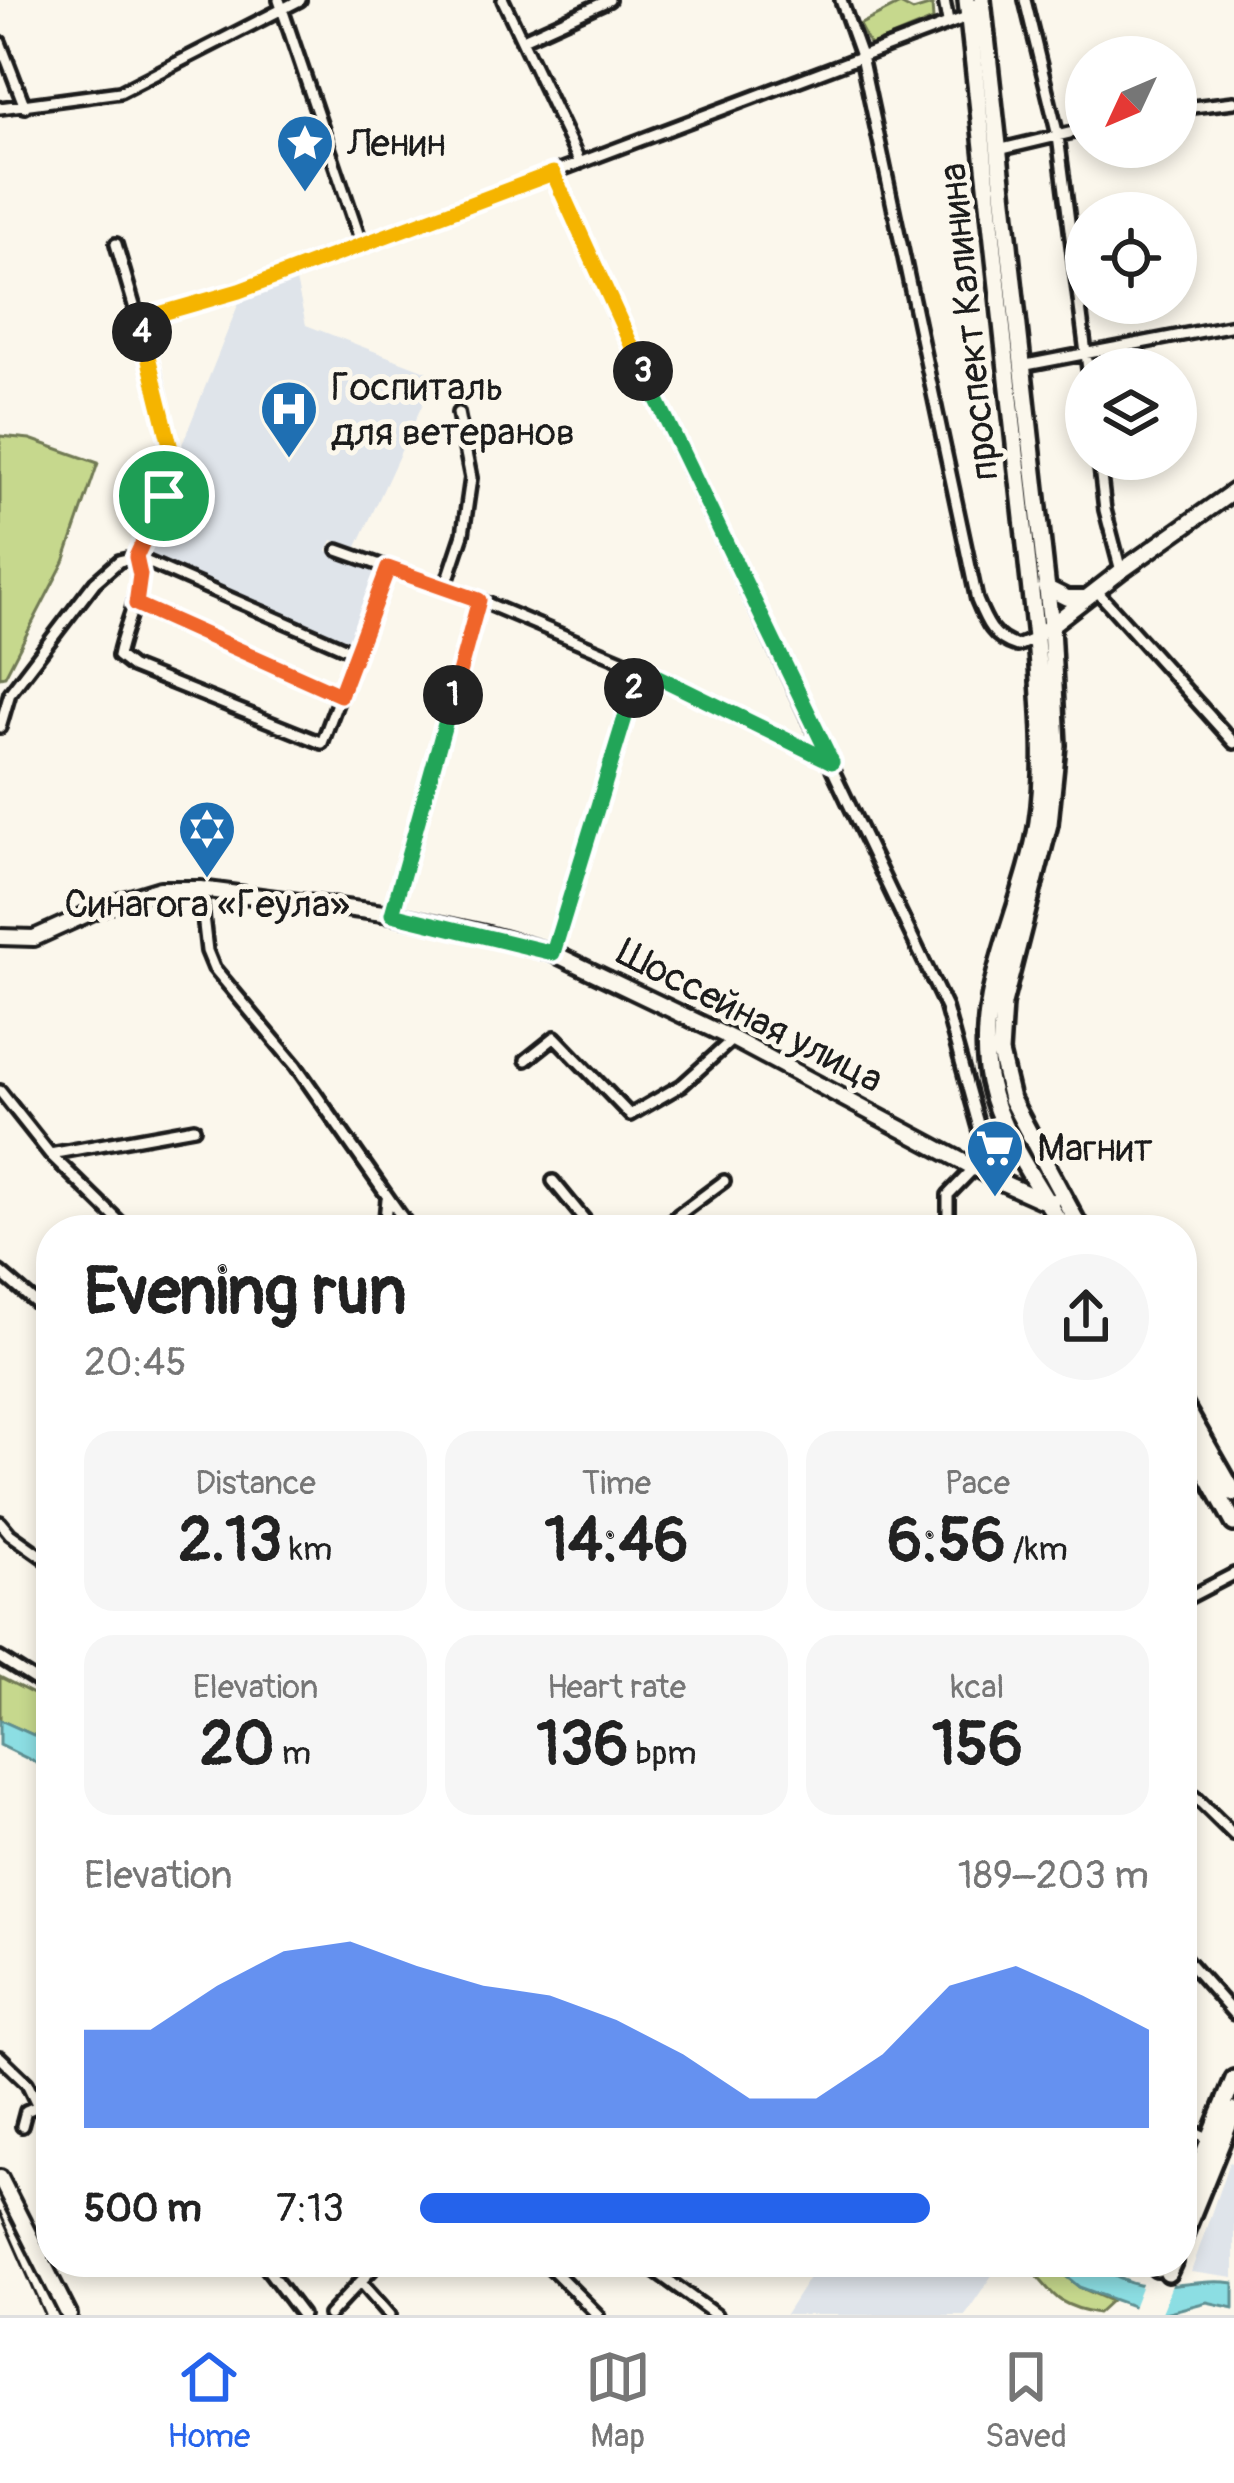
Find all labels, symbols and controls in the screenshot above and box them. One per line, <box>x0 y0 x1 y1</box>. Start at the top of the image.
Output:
north arrow <box>1065 36 1197 168</box>
map controls <box>1065 36 1197 480</box>
place icon: Ленин <box>274 112 336 194</box>
place label: Ленин <box>346 119 446 168</box>
street label: проспект Калинина <box>928 161 1010 483</box>
button: locate <box>1065 192 1197 324</box>
pin: 4 <box>112 302 172 362</box>
text: 4 <box>132 311 152 352</box>
pin: 3 <box>613 341 673 401</box>
button: layers <box>1065 348 1197 480</box>
text: 3 <box>634 350 652 391</box>
place label: Госпиталь для ветеранов <box>331 363 575 457</box>
hospital icon: Госпиталь для ветеранов <box>258 378 320 460</box>
pin <box>113 445 215 547</box>
icon: arrive <box>131 463 197 529</box>
pin: 2 <box>604 658 664 718</box>
pin: 1 <box>423 665 483 725</box>
text: 2 <box>625 667 643 708</box>
text: 1 <box>447 674 459 715</box>
synagogue icon: Синагога «Геула» <box>176 798 238 880</box>
place label: Синагога «Геула» <box>64 880 350 929</box>
street label: Шоссейная улица <box>609 928 891 1104</box>
supermarket icon: Магнит <box>964 1117 1026 1199</box>
place label: Магнит <box>1037 1124 1153 1173</box>
text: Evening run <box>84 1251 407 1334</box>
button: share <box>1023 1254 1149 1380</box>
text: 20:45 <box>84 1338 187 1387</box>
text: Distance <box>195 1463 316 1504</box>
text: Time <box>582 1463 651 1504</box>
text: Pace <box>945 1463 1010 1504</box>
text: 2.13 <box>179 1504 282 1579</box>
text: 14:46 <box>545 1504 689 1579</box>
text: 6:56 <box>887 1504 1006 1579</box>
text: km <box>282 1529 332 1570</box>
text: /km <box>1006 1529 1068 1570</box>
text: Elevation <box>193 1667 318 1708</box>
text: Heart rate <box>547 1667 686 1708</box>
text: kcal <box>951 1667 1004 1708</box>
text: 20 <box>200 1708 275 1783</box>
text: 136 <box>536 1708 628 1783</box>
text: 156 <box>932 1708 1023 1783</box>
text: m <box>275 1733 311 1774</box>
text: bpm <box>628 1733 697 1774</box>
text: Elevation <box>84 1851 233 1900</box>
text: 189–203 m <box>958 1851 1149 1900</box>
text: 500 m <box>84 2184 202 2233</box>
text: 7:13 <box>276 2184 344 2233</box>
tab: Home <box>167 2344 250 2457</box>
tab: Map <box>585 2344 651 2457</box>
tab: Saved <box>985 2344 1067 2457</box>

